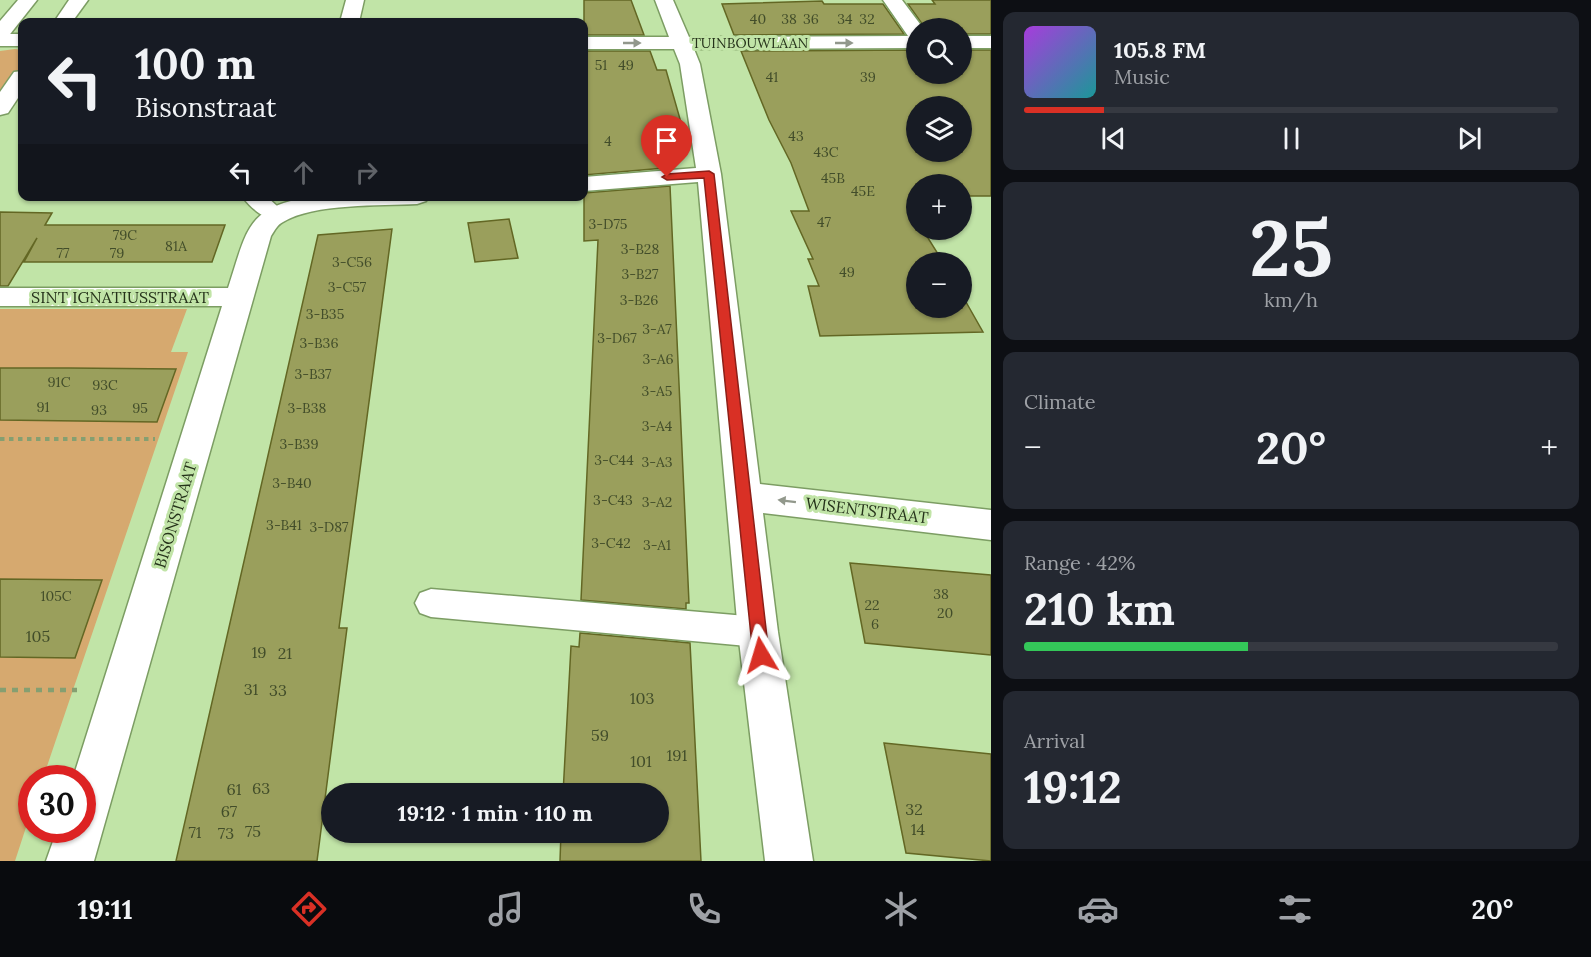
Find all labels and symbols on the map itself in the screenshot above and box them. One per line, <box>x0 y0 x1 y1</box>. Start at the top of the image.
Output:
house number: 40 <box>750 10 766 28</box>
house number: 38 <box>781 10 797 28</box>
house number: 36 <box>803 10 819 28</box>
house number: 34 <box>837 10 853 28</box>
house number: 32 <box>859 10 875 28</box>
street label: TUINBOUWLAAN <box>692 34 808 52</box>
one-way arrow <box>623 38 642 48</box>
one-way arrow <box>835 38 854 48</box>
house number: 51 <box>595 56 607 74</box>
house number: 49 <box>618 56 634 74</box>
house number: 41 <box>766 68 778 86</box>
house number: 39 <box>860 68 876 86</box>
pin <box>641 115 692 177</box>
house number: 43 <box>788 127 804 145</box>
house number: 4 <box>604 132 612 150</box>
house number: 43C <box>813 143 839 161</box>
house number: 45B <box>821 169 845 187</box>
house number: 45E <box>851 182 875 200</box>
house number: 47 <box>817 213 832 231</box>
house number: 3-D75 <box>589 215 627 233</box>
house number: 79C <box>113 226 137 244</box>
house number: 81A <box>165 237 187 255</box>
house number: 3-B28 <box>621 240 659 258</box>
house number: 77 <box>57 244 70 262</box>
house number: 79 <box>110 244 124 262</box>
house number: 3-C56 <box>332 253 372 271</box>
house number: 49 <box>839 263 855 281</box>
house number: 3-B27 <box>621 265 659 283</box>
house number: 3-C57 <box>328 278 367 296</box>
street label: SINT IGNATIUSSTRAAT <box>31 287 209 307</box>
house number: 3-B26 <box>620 291 658 309</box>
house number: 3-B35 <box>306 305 344 323</box>
house number: 3-A7 <box>642 320 672 338</box>
house number: 3-D67 <box>597 329 637 347</box>
house number: 3-B36 <box>299 334 339 352</box>
house number: 3-A6 <box>642 350 674 368</box>
house number: 3-B37 <box>294 365 332 383</box>
house number: 91C <box>48 373 71 391</box>
house number: 93C <box>92 376 118 394</box>
house number: 3-A5 <box>642 382 672 400</box>
house number: 91 <box>36 398 50 416</box>
house number: 95 <box>132 399 148 417</box>
house number: 3-B38 <box>288 399 327 417</box>
house number: 93 <box>91 401 107 419</box>
house number: 3-A4 <box>642 417 673 435</box>
house number: 3-B39 <box>279 435 319 453</box>
house number: 3-C44 <box>594 451 634 469</box>
house number: 3-A3 <box>642 453 673 471</box>
street label: BISONSTRAAT <box>149 460 201 570</box>
house number: 3-B40 <box>272 474 312 492</box>
house number: 3-C43 <box>593 491 633 509</box>
house number: 3-A2 <box>642 493 672 511</box>
street label: WISENTSTRAAT <box>804 493 930 527</box>
one-way arrow <box>777 496 796 506</box>
house number: 3-B41 <box>266 516 302 534</box>
house number: 3-D87 <box>309 518 349 536</box>
house number: 3-C42 <box>591 534 631 552</box>
house number: 3-A1 <box>643 536 671 554</box>
house number: 38 <box>933 585 949 603</box>
house number: 105C <box>40 587 72 605</box>
house number: 22 <box>864 596 880 614</box>
house number: 20 <box>937 604 953 622</box>
house number: 6 <box>871 615 879 633</box>
position arrow <box>729 623 793 687</box>
house number: 105 <box>26 626 50 646</box>
house number: 19 <box>251 642 267 662</box>
house number: 21 <box>278 643 292 663</box>
house number: 31 <box>244 679 259 699</box>
house number: 33 <box>269 680 287 700</box>
house number: 103 <box>630 688 654 708</box>
house number: 59 <box>591 725 609 745</box>
house number: 191 <box>667 745 688 765</box>
house number: 101 <box>630 751 652 771</box>
speed limit sign: 30 <box>18 765 96 843</box>
house number: 63 <box>252 778 270 798</box>
house number: 61 <box>226 779 242 799</box>
house number: 32 <box>905 799 923 819</box>
house number: 67 <box>221 801 238 821</box>
house number: 14 <box>911 819 926 839</box>
house number: 75 <box>245 821 261 841</box>
house number: 71 <box>188 822 202 842</box>
house number: 73 <box>218 823 234 843</box>

